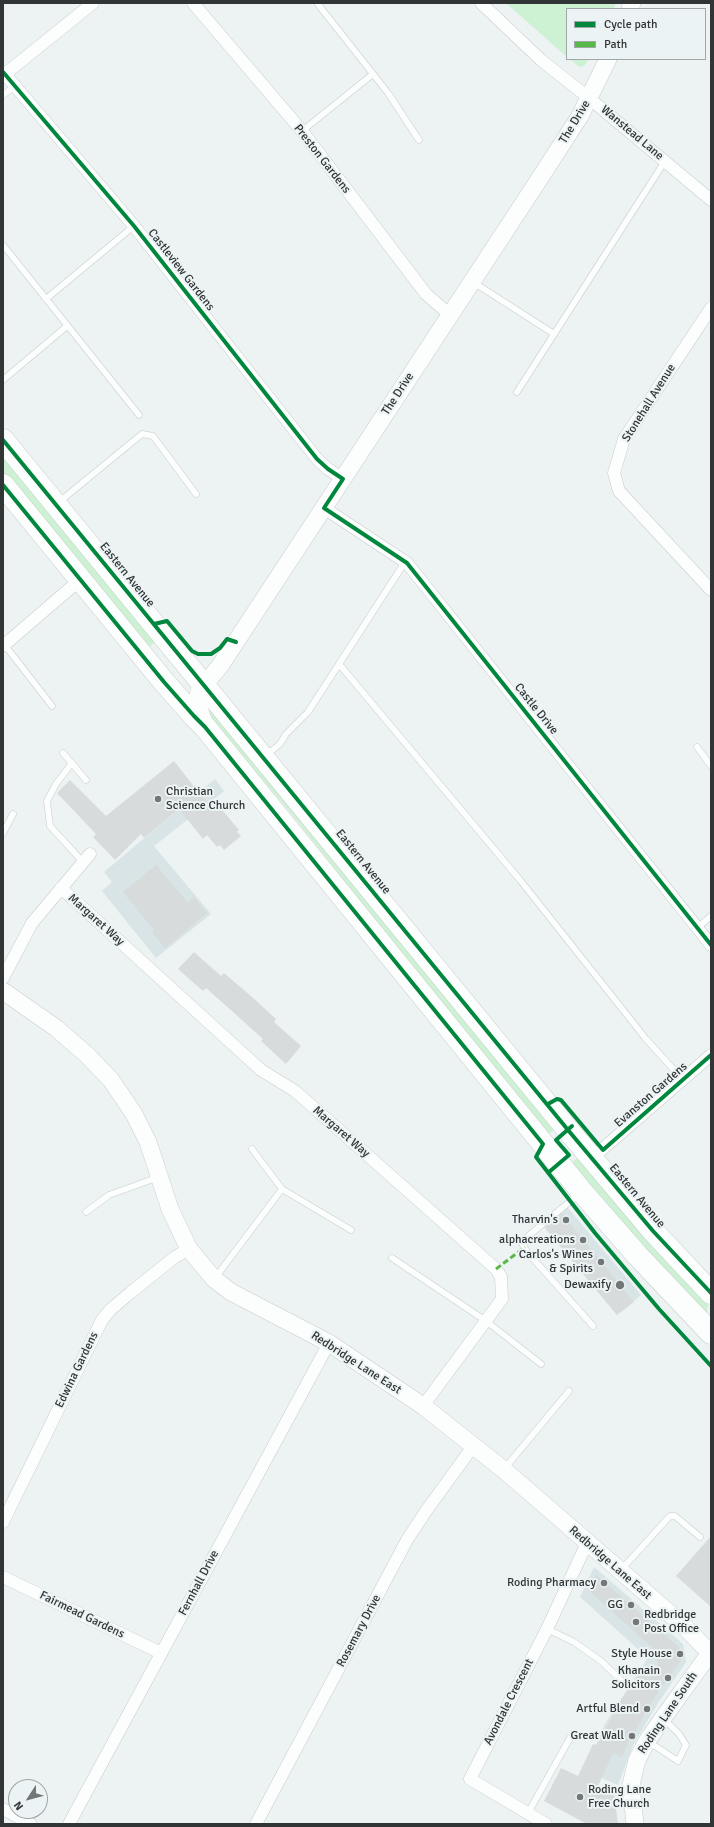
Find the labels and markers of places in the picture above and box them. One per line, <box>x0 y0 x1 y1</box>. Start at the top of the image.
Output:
place label: Christian Science Church <box>166 785 245 813</box>
marker: Christian Science Church <box>153 794 163 804</box>
place label: Tharvin's <box>512 1213 558 1227</box>
marker: Tharvin's <box>561 1215 571 1225</box>
place label: alphacreations <box>499 1233 575 1247</box>
marker: alphacreations <box>578 1235 588 1245</box>
place label: Carlos's Wines & Spirits <box>519 1248 593 1276</box>
marker: Carlos's Wines & Spirits <box>596 1257 606 1267</box>
place label: Dewaxify <box>564 1278 611 1292</box>
marker: Dewaxify <box>614 1279 626 1291</box>
place label: Roding Pharmacy <box>507 1576 596 1590</box>
marker: Roding Pharmacy <box>599 1578 609 1588</box>
place label: GG <box>608 1598 623 1612</box>
marker: GG <box>626 1600 636 1610</box>
place label: Redbridge Post Office <box>644 1608 699 1636</box>
marker: Redbridge Post Office <box>631 1617 641 1627</box>
place label: Style House <box>611 1647 672 1661</box>
marker: Style House <box>675 1649 685 1659</box>
place label: Khanain Solicitors <box>611 1664 660 1692</box>
marker: Khanain Solicitors <box>663 1673 673 1683</box>
place label: Artful Blend <box>576 1702 639 1716</box>
marker: Artful Blend <box>642 1704 652 1714</box>
place label: Great Wall <box>571 1729 624 1743</box>
marker: Great Wall <box>627 1731 637 1741</box>
place label: Roding Lane Free Church <box>588 1783 651 1811</box>
marker: Roding Lane Free Church <box>575 1792 585 1802</box>

